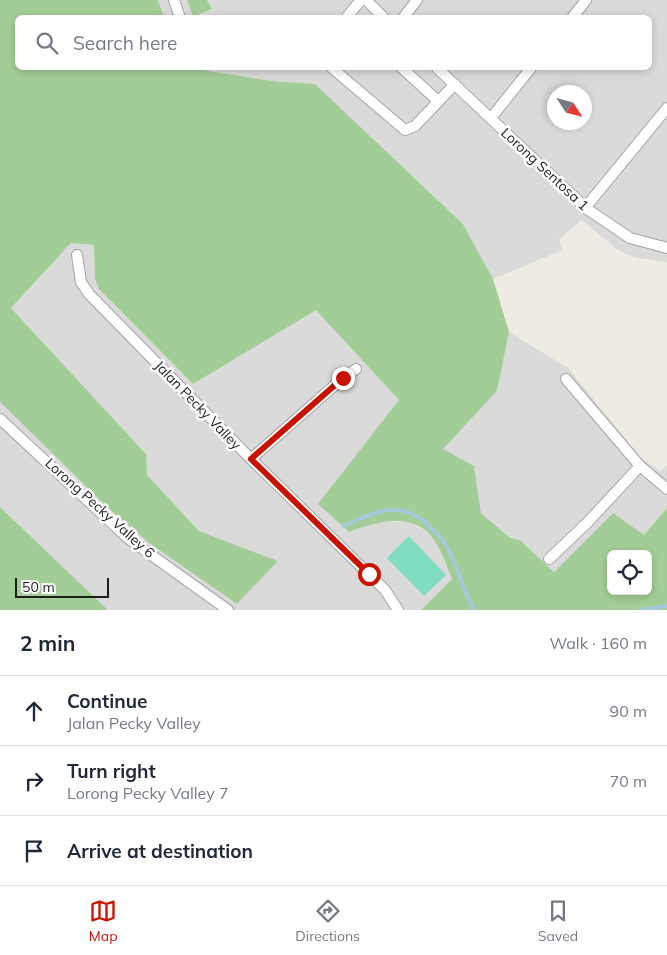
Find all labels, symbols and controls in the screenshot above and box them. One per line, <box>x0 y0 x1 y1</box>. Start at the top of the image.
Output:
search box <box>15 15 652 70</box>
icon: search <box>33 29 61 57</box>
text: Search here <box>73 31 177 55</box>
north arrow <box>547 85 592 130</box>
street label: Lorong Sentosa 1 <box>497 124 593 214</box>
street label: Jalan Pecky Valley <box>151 357 246 454</box>
route end <box>332 367 355 390</box>
street label: Lorong Pecky Valley 6 <box>41 454 159 562</box>
map controls <box>607 550 652 595</box>
button: locate <box>607 550 652 595</box>
route start <box>358 563 381 586</box>
scale bar <box>15 575 109 598</box>
text: 50 m <box>22 578 55 596</box>
text: 2 min <box>20 630 75 656</box>
text: Walk · 160 m <box>549 633 647 653</box>
text: Continue <box>67 689 147 713</box>
icon: ahead <box>20 697 48 725</box>
text: 90 m <box>610 701 647 721</box>
text: Jalan Pecky Valley <box>67 713 201 733</box>
text: Turn right <box>67 759 156 783</box>
icon: right <box>20 767 48 795</box>
text: 70 m <box>610 771 647 791</box>
text: Lorong Pecky Valley 7 <box>67 783 229 803</box>
icon: arrive <box>20 837 48 865</box>
text: Arrive at destination <box>67 839 253 863</box>
tab: Map <box>89 897 118 945</box>
tab: Directions <box>295 897 360 945</box>
tab: Saved <box>538 897 578 945</box>

